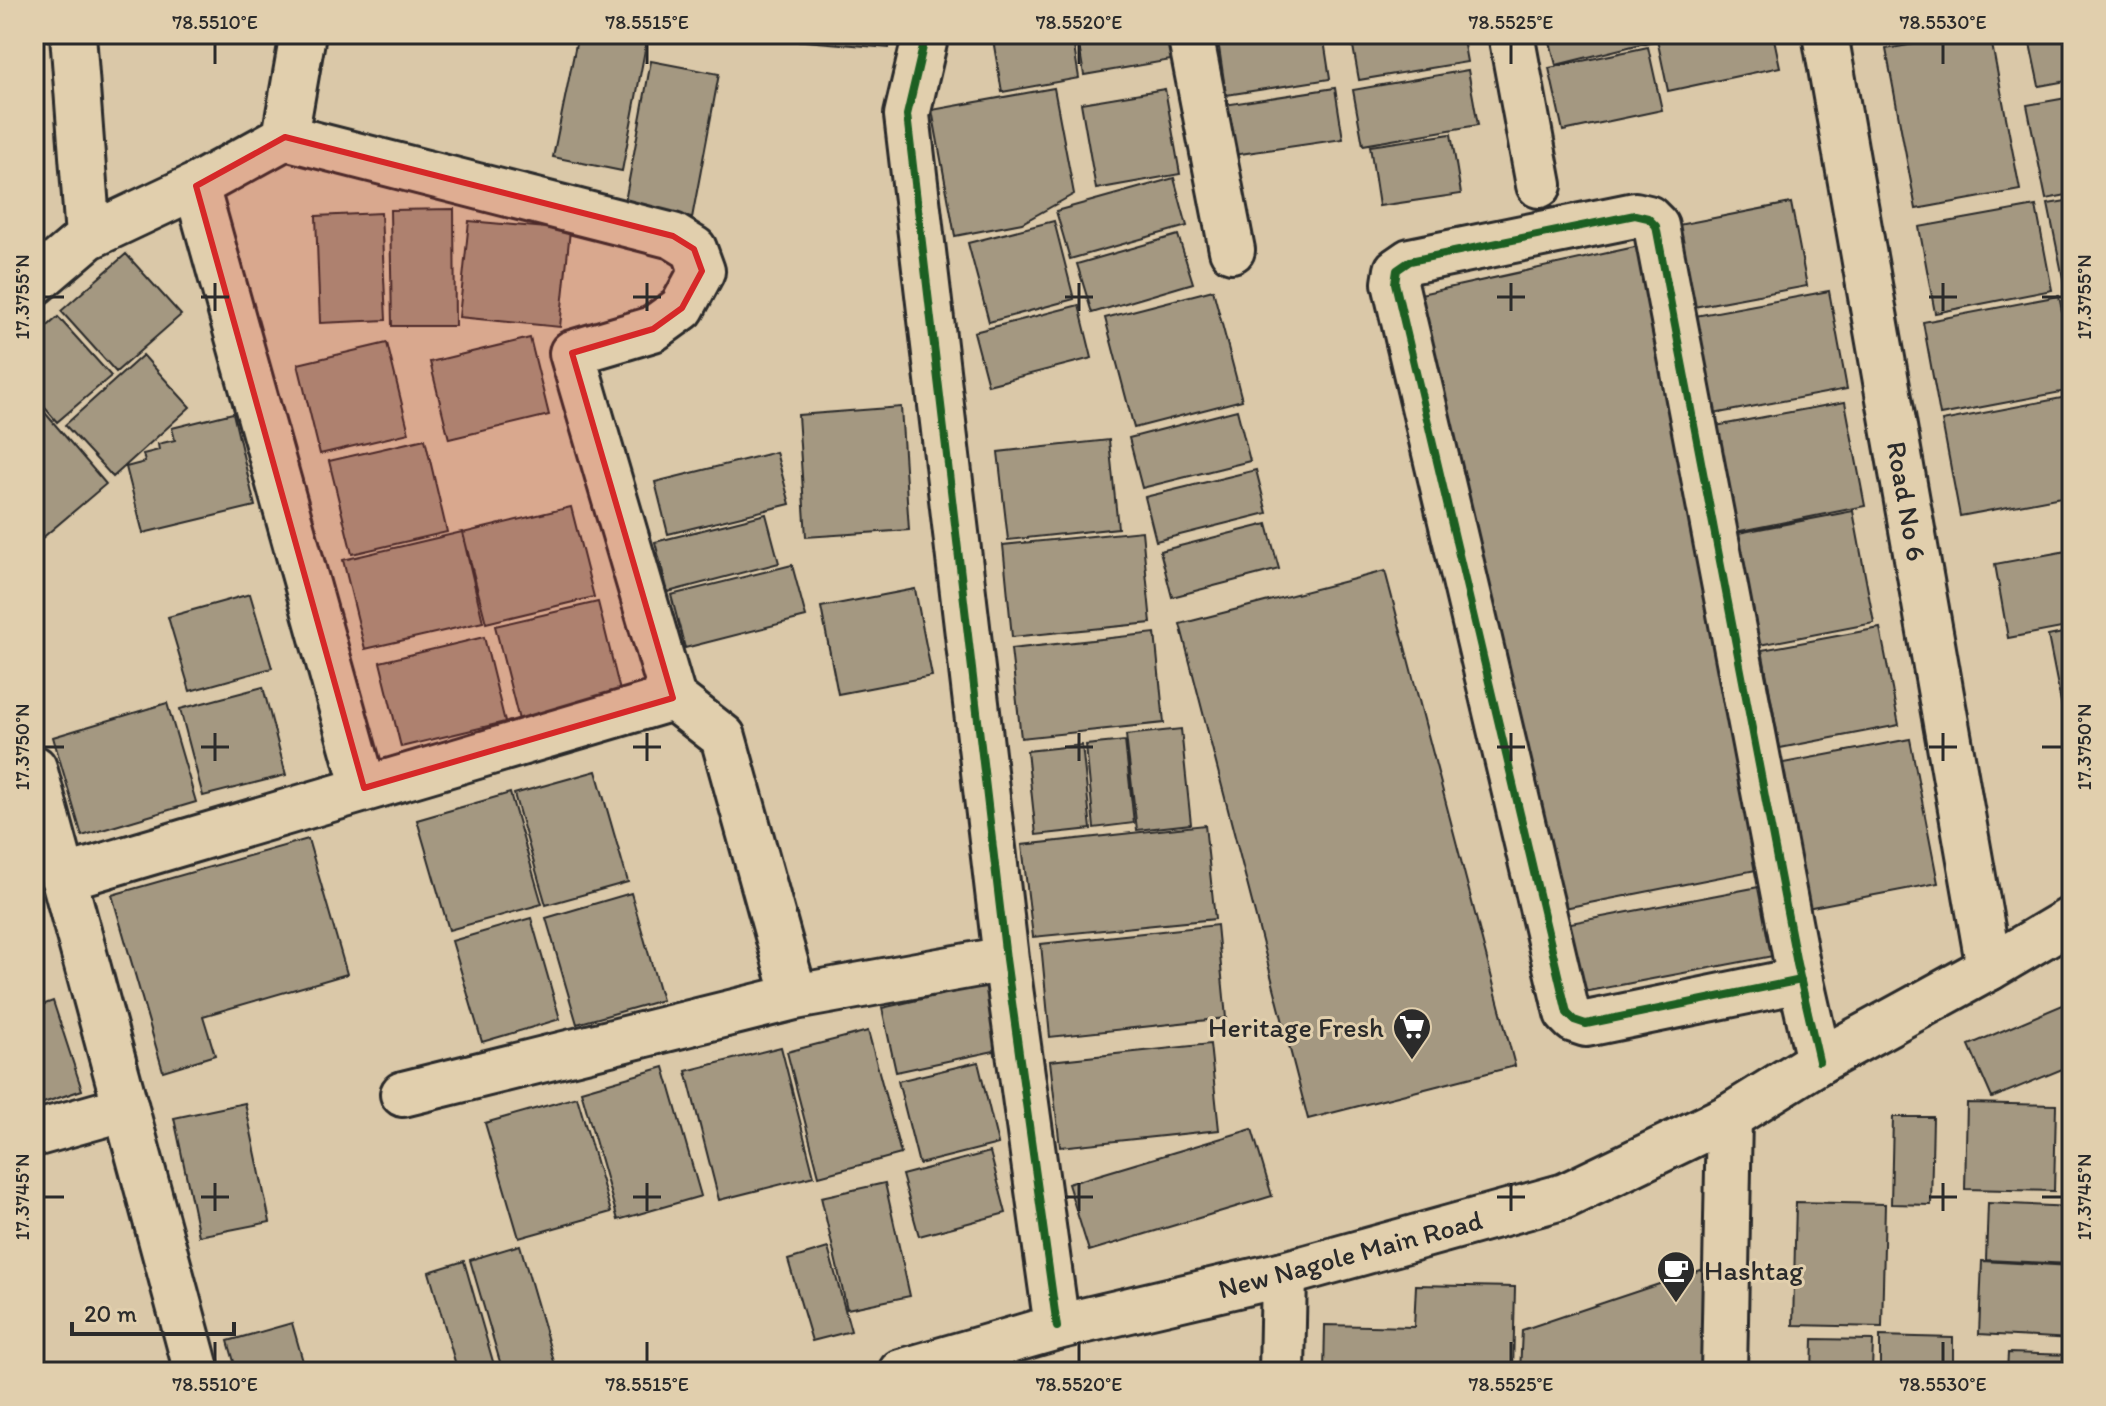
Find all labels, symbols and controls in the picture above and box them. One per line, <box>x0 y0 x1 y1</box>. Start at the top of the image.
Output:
text: 78.5510°E <box>172 10 258 34</box>
text: 78.5515°E <box>605 10 689 34</box>
text: 78.5520°E <box>1036 10 1122 34</box>
text: 78.5525°E <box>1469 10 1553 34</box>
text: 78.5530°E <box>1900 10 1986 34</box>
text: 17.3755°N <box>10 254 34 340</box>
text: 17.3755°N <box>2072 254 2096 340</box>
street label: Road No 6 <box>1880 439 1934 563</box>
text: 17.3750°N <box>10 703 34 791</box>
text: 17.3750°N <box>2072 703 2096 791</box>
supermarket icon: Heritage Fresh <box>1391 1006 1433 1061</box>
place label: Heritage Fresh <box>1208 1010 1384 1044</box>
text: 17.3745°N <box>10 1154 34 1240</box>
text: 17.3745°N <box>2072 1154 2096 1240</box>
street label: New Nagole Main Road <box>1214 1202 1486 1306</box>
cafe icon: Hashtag <box>1655 1249 1697 1304</box>
place label: Hashtag <box>1704 1253 1804 1287</box>
scale bar <box>72 1286 234 1336</box>
text: 20 m <box>84 1299 137 1328</box>
text: 78.5510°E <box>172 1372 258 1396</box>
text: 78.5515°E <box>605 1372 689 1396</box>
text: 78.5520°E <box>1036 1372 1122 1396</box>
text: 78.5525°E <box>1469 1372 1553 1396</box>
text: 78.5530°E <box>1900 1372 1986 1396</box>

